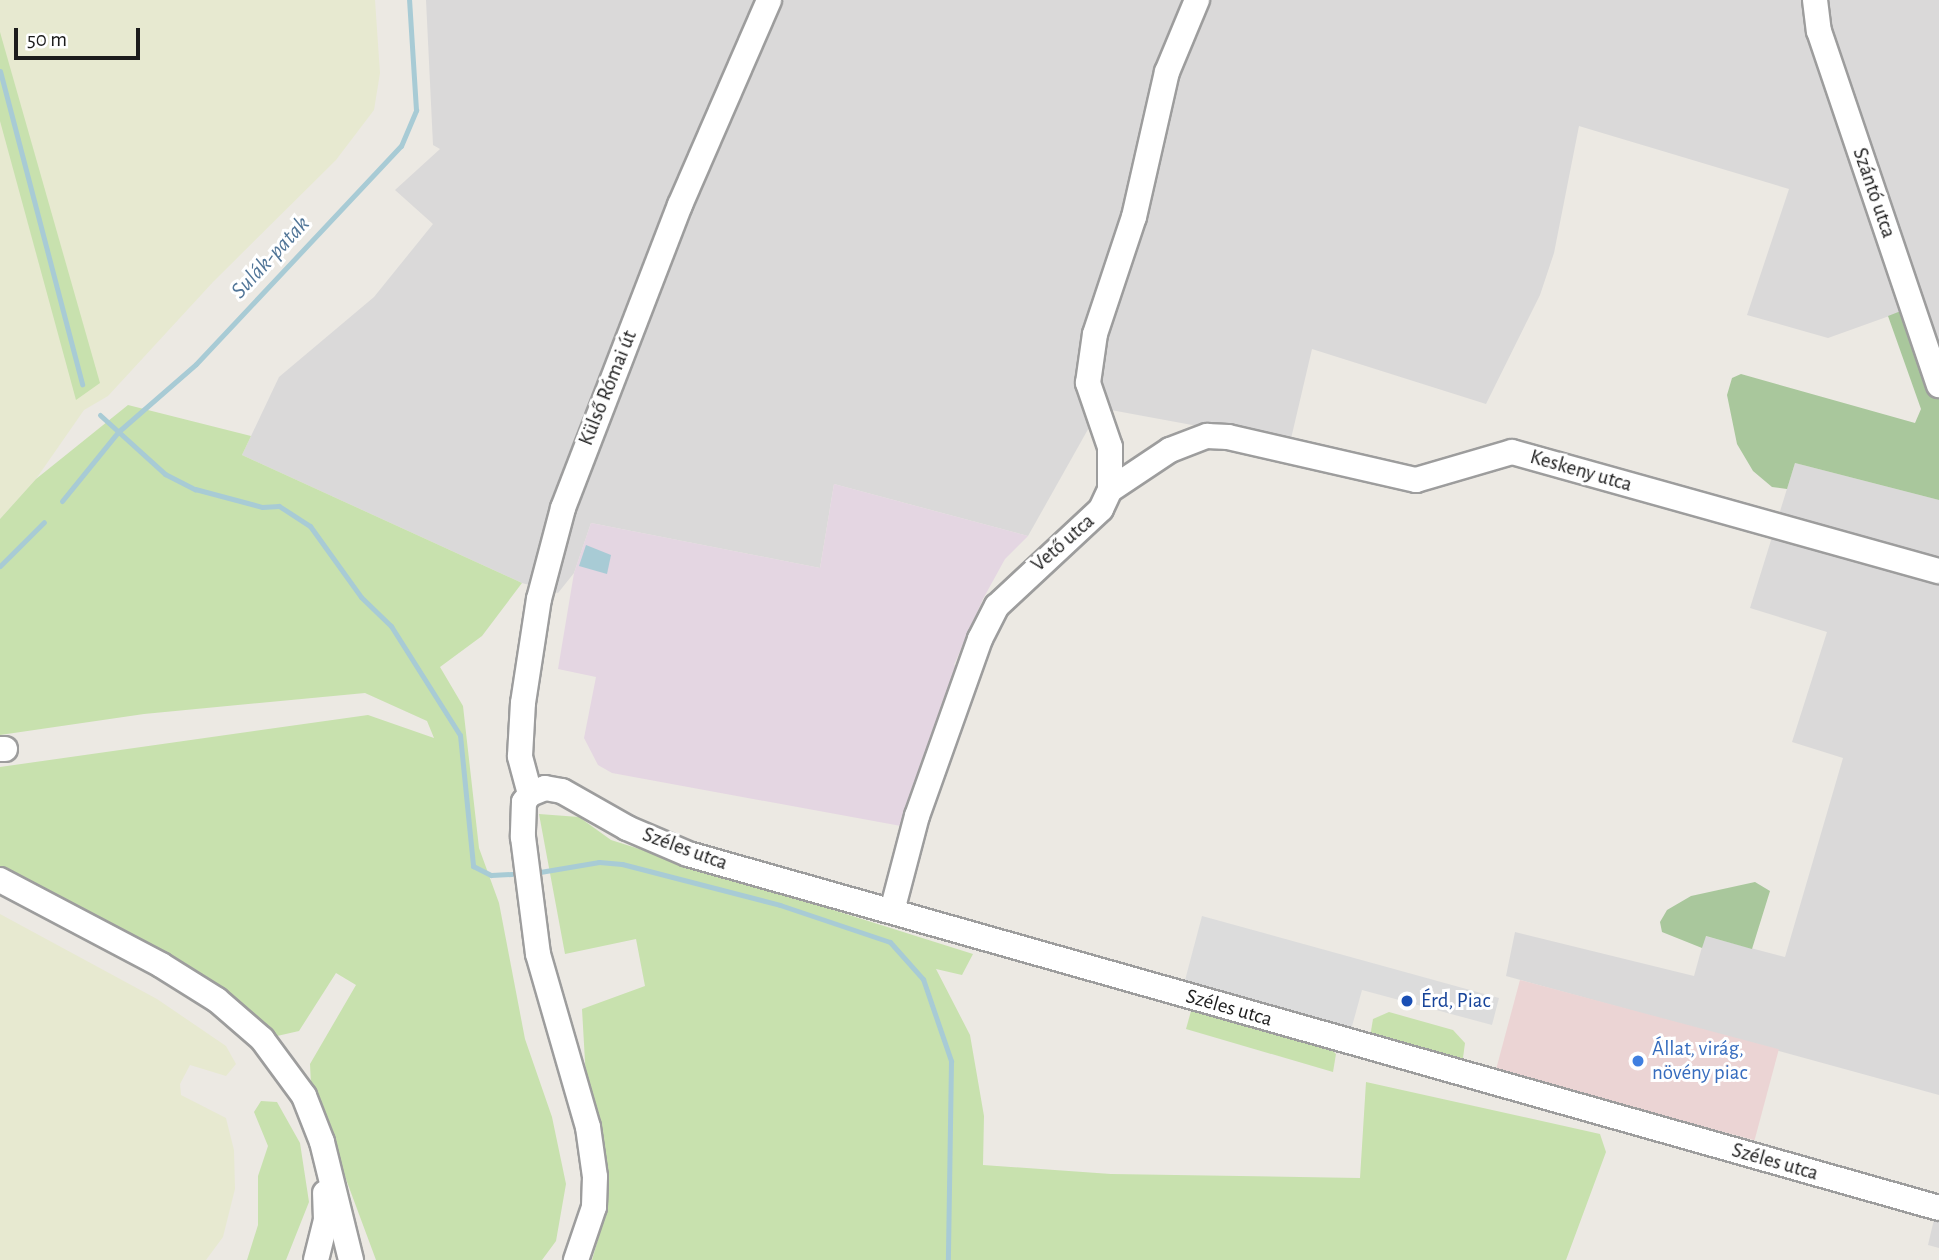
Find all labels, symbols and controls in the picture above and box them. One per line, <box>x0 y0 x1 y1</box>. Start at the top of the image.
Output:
scale bar <box>18 14 144 58</box>
text: 50 m <box>27 29 67 50</box>
street label: Szántó utca <box>1847 145 1901 241</box>
water label: Sulák-patak <box>226 211 316 305</box>
street label: Külső Római út <box>573 327 643 449</box>
street label: Keskeny utca <box>1527 444 1635 498</box>
street label: Vető utca <box>1026 509 1100 577</box>
street label: Széles utca <box>639 822 731 876</box>
street label: Széles utca <box>1183 984 1275 1032</box>
place label: Érd, Piac <box>1421 988 1491 1014</box>
marker: Érd, Piac <box>1399 993 1415 1009</box>
place label: Állat, virág, növény piac <box>1652 1036 1748 1086</box>
marker: Állat, virág, növény piac <box>1630 1053 1646 1069</box>
street label: Széles utca <box>1729 1138 1821 1186</box>

